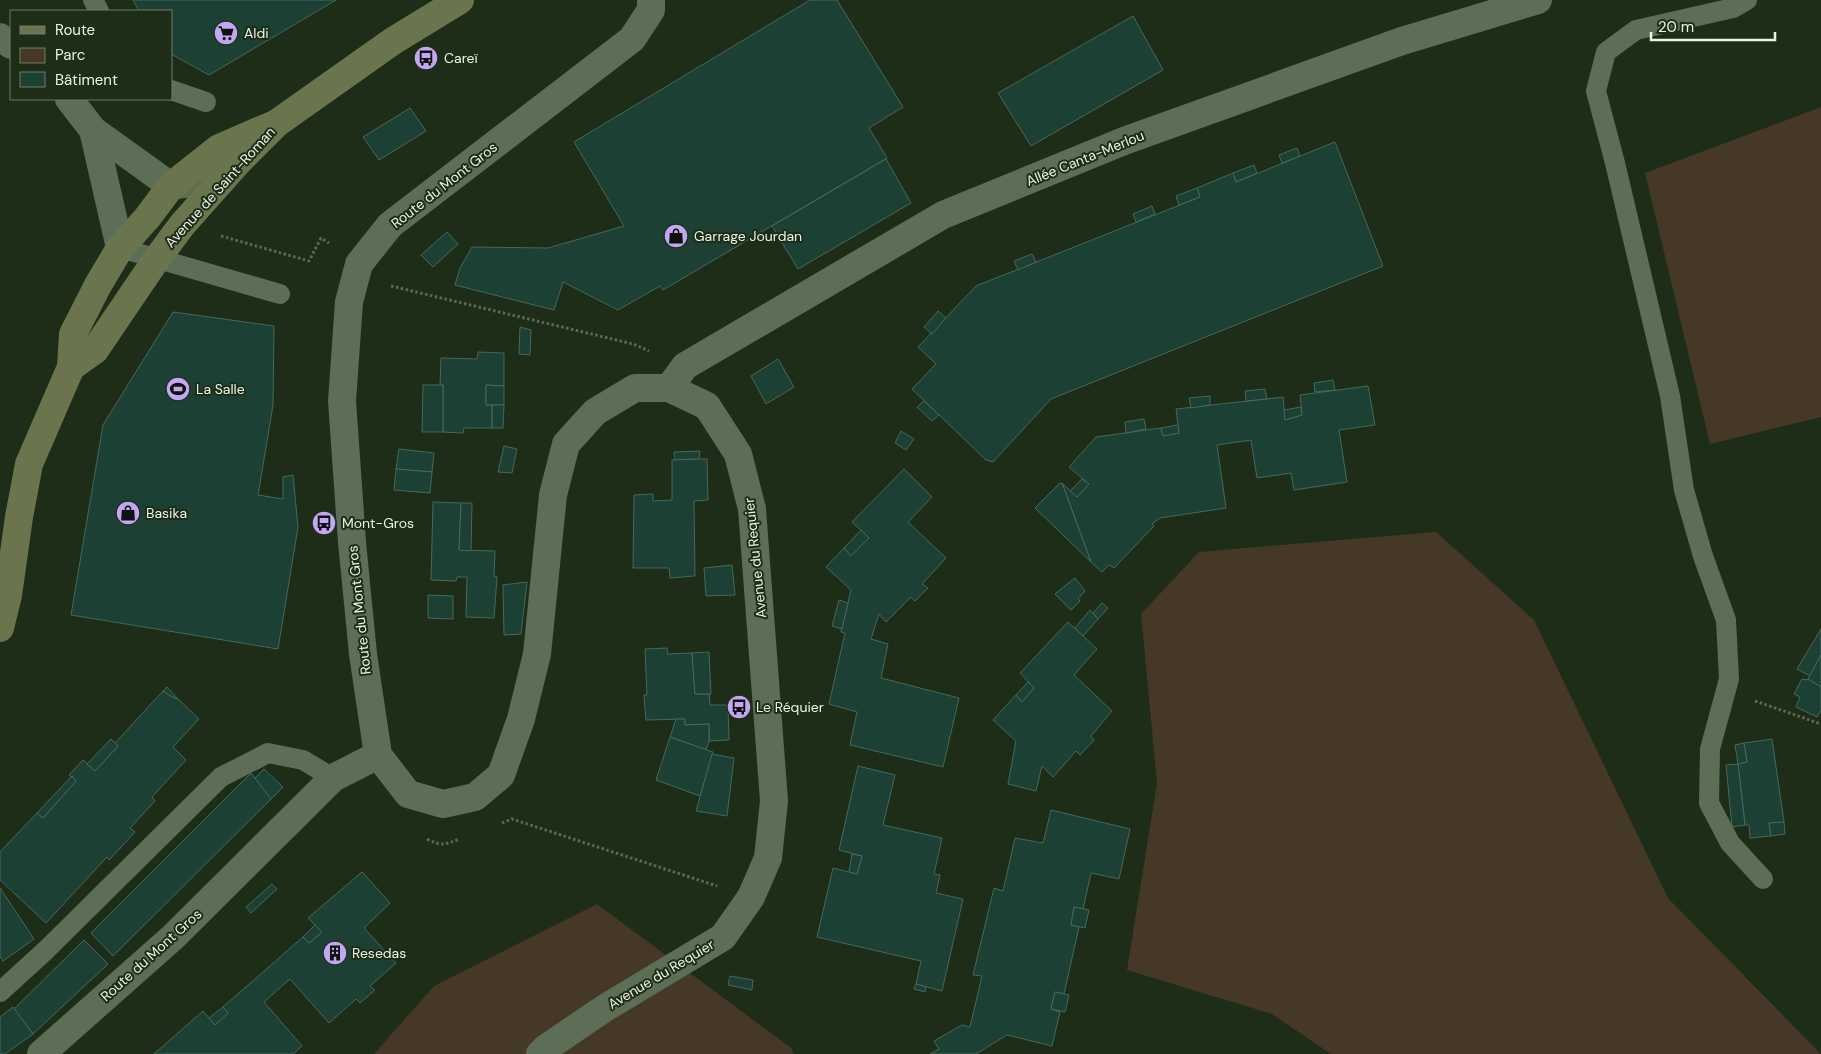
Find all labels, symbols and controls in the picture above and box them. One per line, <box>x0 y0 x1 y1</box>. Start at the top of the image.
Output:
legend <box>10 10 172 100</box>
scale bar <box>1651 10 1775 42</box>
text: 20 m <box>1658 17 1694 37</box>
text: Route <box>55 20 95 40</box>
supermarket icon: Aldi <box>213 20 239 46</box>
place label: Aldi <box>244 24 269 42</box>
text: Parc <box>55 45 85 65</box>
bus stop icon: Careï <box>413 45 439 71</box>
place label: Careï <box>444 49 479 67</box>
text: Bâtiment <box>55 70 118 90</box>
street label: Avenue de Saint-Roman <box>161 123 279 251</box>
street label: Allée Canta-Merlou <box>1023 126 1147 190</box>
street label: Route du Mont Gros <box>387 138 501 232</box>
shop icon: Garrage Jourdan <box>663 223 689 249</box>
place label: Garrage Jourdan <box>694 227 802 245</box>
sports icon: La Salle <box>165 376 191 402</box>
place label: La Salle <box>196 380 245 398</box>
street label: Avenue du Requier <box>740 497 770 619</box>
shop icon: Basika <box>115 500 141 526</box>
place label: Basika <box>146 504 187 522</box>
bus stop icon: Mont-Gros <box>311 510 337 536</box>
place label: Mont-Gros <box>342 514 414 532</box>
street label: Route du Mont Gros <box>343 544 375 676</box>
bus stop icon: Le Réquier <box>726 694 752 720</box>
place label: Le Réquier <box>756 698 824 716</box>
street label: Route du Mont Gros <box>97 905 205 1005</box>
street label: Avenue du Requier <box>605 935 717 1013</box>
building icon: Resedas <box>322 940 348 966</box>
place label: Resedas <box>352 944 406 962</box>

